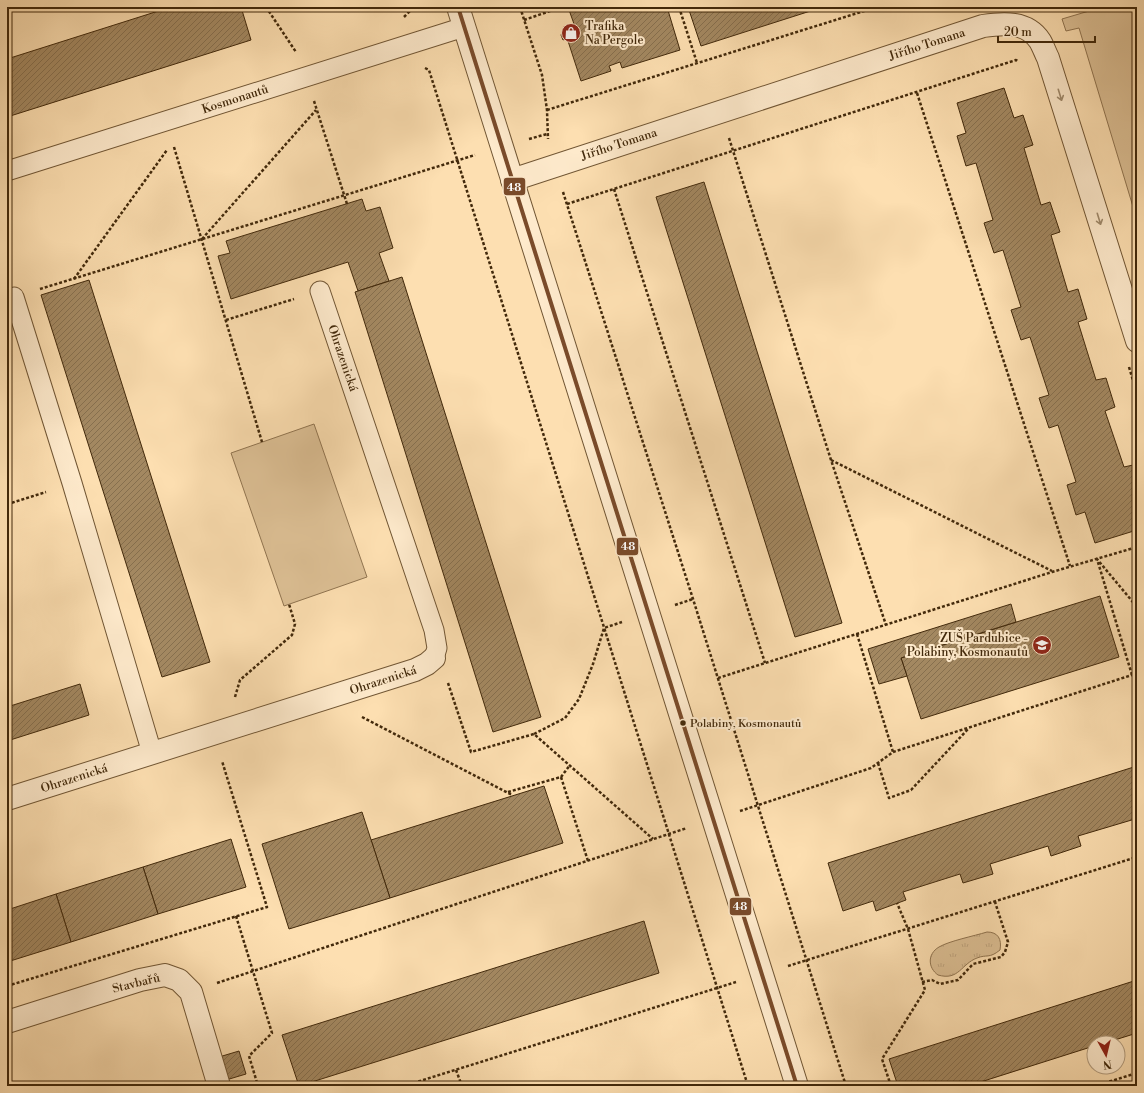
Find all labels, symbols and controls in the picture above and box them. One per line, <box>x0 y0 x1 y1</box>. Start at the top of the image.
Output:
scale bar <box>998 18 1095 44</box>
place label: Trafika Na Pergole <box>585 19 643 48</box>
shop icon: Trafika Na Pergole <box>560 22 582 44</box>
street label: Jiřího Tomana <box>886 25 968 64</box>
text: 20 m <box>1004 25 1032 40</box>
street label: Kosmonautů <box>200 82 270 117</box>
one-way arrow <box>1056 89 1064 101</box>
street label: Jiřího Tomana <box>578 125 660 164</box>
line badge: 48 <box>503 177 526 196</box>
text: 48 <box>507 181 521 195</box>
one-way arrow <box>1095 213 1103 225</box>
street label: Ohrazenická <box>324 323 361 394</box>
line badge: 48 <box>616 537 639 556</box>
text: 48 <box>621 540 635 554</box>
place label: ZUŠ Pardubice - Polabiny, Kosmonautů <box>907 629 1028 660</box>
school or university icon: ZUŠ Pardubice - Polabiny, Kosmonautů <box>1031 634 1053 656</box>
street label: Ohrazenická <box>348 662 419 698</box>
place label: Polabiny, Kosmonautů <box>690 717 802 731</box>
marker: Polabiny, Kosmonautů <box>678 718 688 728</box>
street label: Ohrazenická <box>39 760 110 796</box>
line badge: 48 <box>729 897 752 916</box>
text: 48 <box>733 900 747 914</box>
street label: Stavbařů <box>111 970 162 997</box>
north arrow <box>1086 1035 1126 1075</box>
text: N <box>1102 1056 1113 1071</box>

